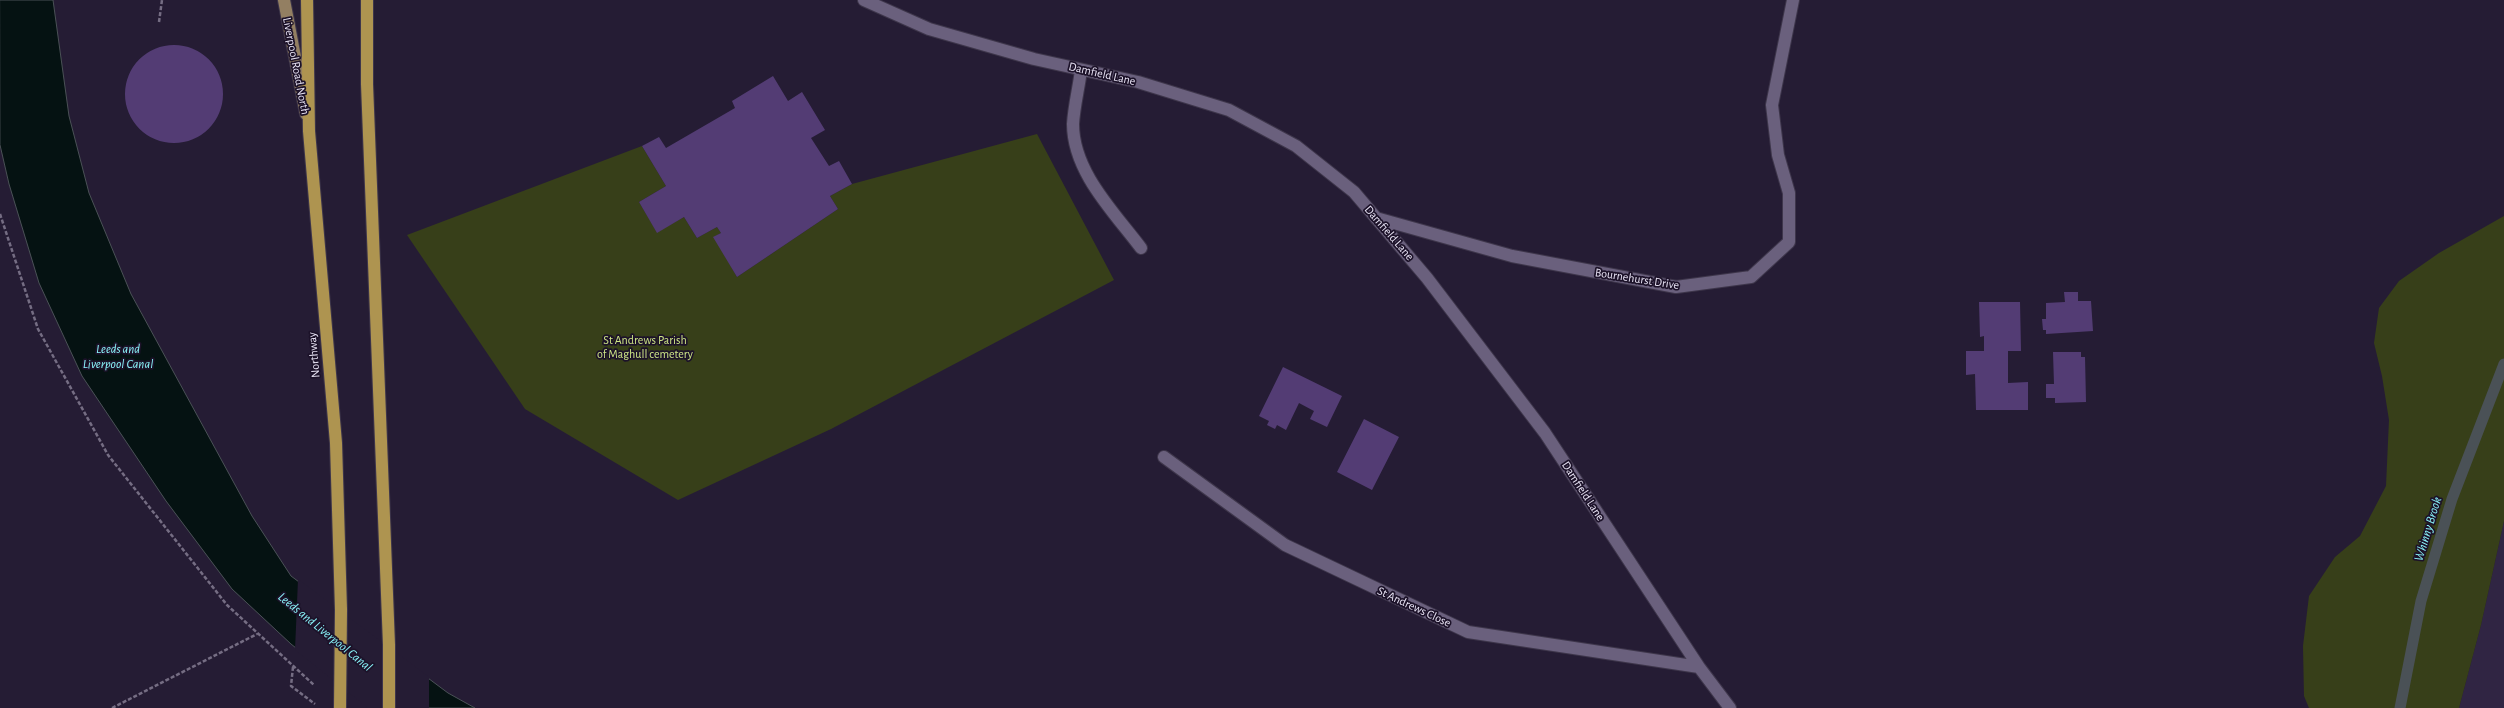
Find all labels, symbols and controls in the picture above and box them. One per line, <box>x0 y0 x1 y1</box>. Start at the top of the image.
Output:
street label: Liverpool Road North <box>280 16 312 116</box>
street label: Damfield Lane <box>1067 59 1137 89</box>
street label: Damfield Lane <box>1361 203 1417 263</box>
street label: Bournehurst Drive <box>1594 265 1680 293</box>
street label: Northway <box>305 332 323 378</box>
park label: St Andrews Parish of Maghull cemetery <box>597 333 693 361</box>
water label: Leeds and Liverpool Canal <box>83 341 153 372</box>
street label: Damfield Lane <box>1558 459 1608 523</box>
water label: Whinny Brook <box>2411 495 2445 563</box>
street label: St Andrews Close <box>1375 584 1453 630</box>
water label: Leeds and Liverpool Canal <box>275 589 375 675</box>

